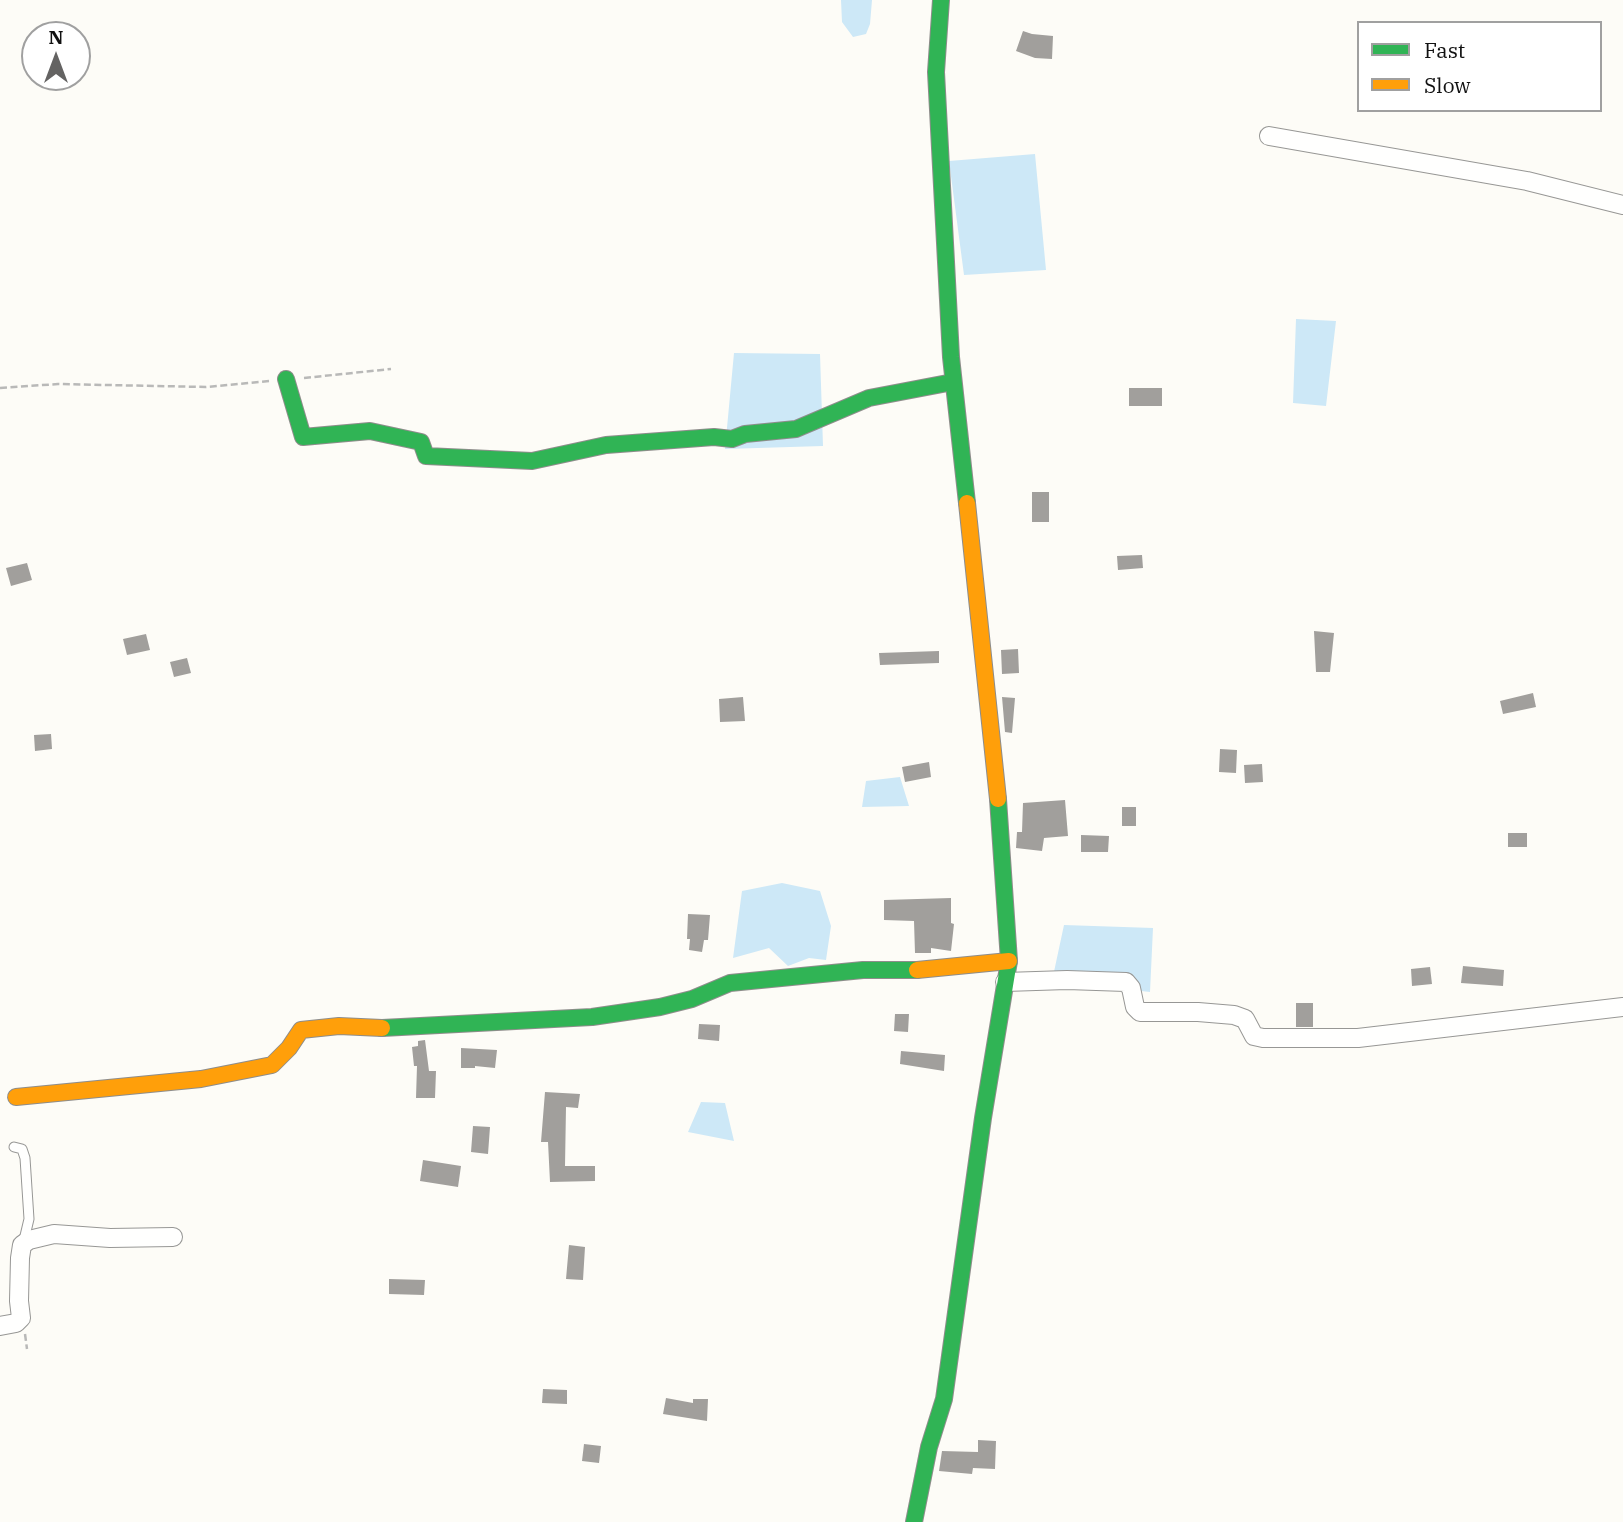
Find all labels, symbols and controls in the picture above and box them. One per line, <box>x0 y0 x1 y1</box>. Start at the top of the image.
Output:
north arrow <box>21 21 91 91</box>
legend <box>1357 21 1602 112</box>
text: N <box>48 25 64 49</box>
text: Fast <box>1424 36 1465 64</box>
text: Slow <box>1424 71 1471 99</box>

